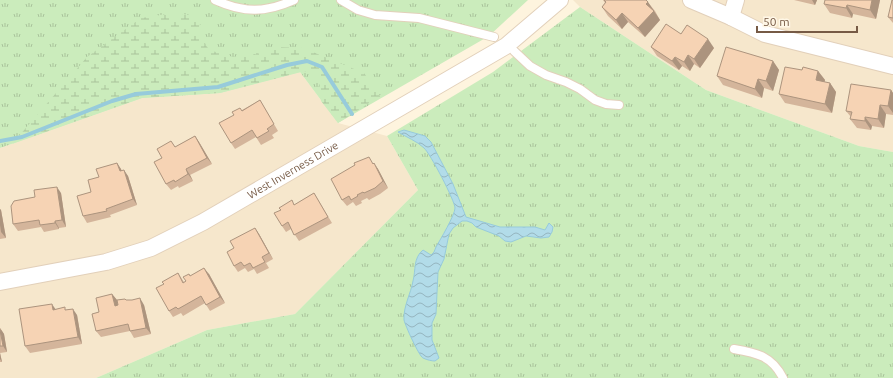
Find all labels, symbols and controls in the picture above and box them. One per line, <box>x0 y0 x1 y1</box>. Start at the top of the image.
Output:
scale bar <box>757 8 857 34</box>
text: 50 m <box>763 15 790 28</box>
street label: West Inverness Drive <box>245 139 340 201</box>

